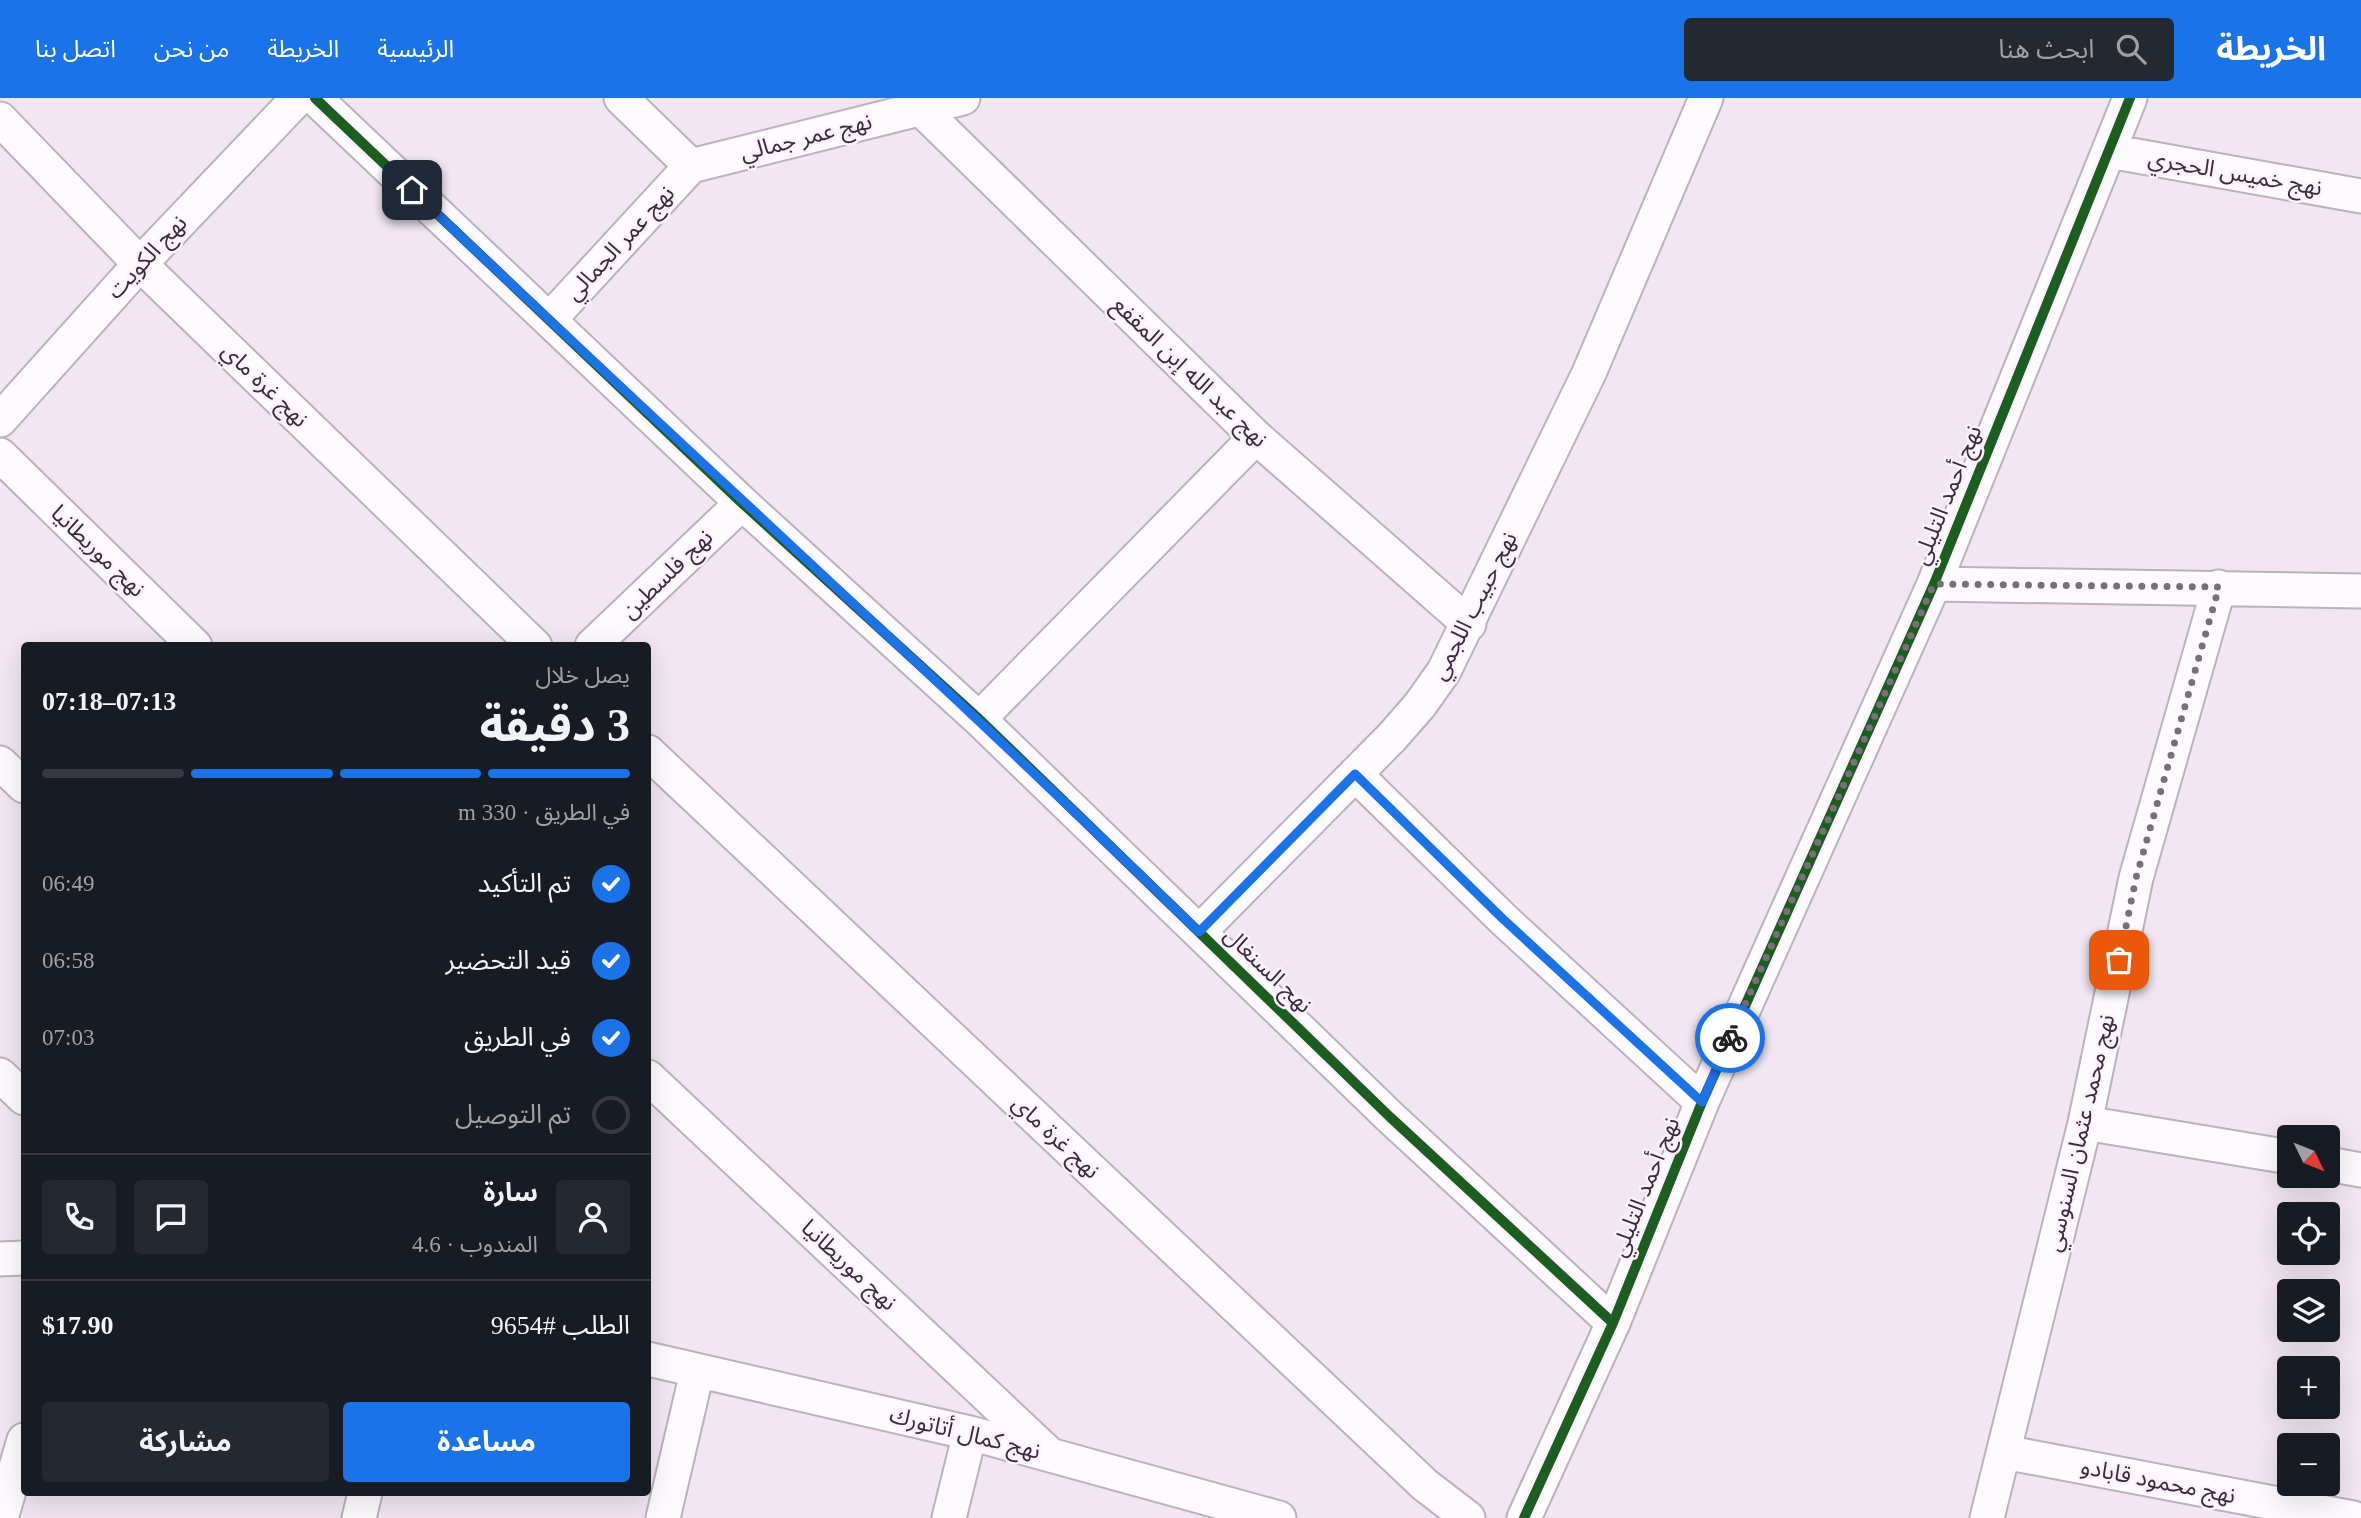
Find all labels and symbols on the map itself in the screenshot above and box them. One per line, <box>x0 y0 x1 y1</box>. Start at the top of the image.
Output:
street label: نهج عمر جمالي <box>738 109 875 170</box>
street label: نهج خميس الحجري <box>2145 145 2324 205</box>
pin <box>382 160 442 220</box>
street label: نهج عمر الجمالي <box>561 181 683 308</box>
street label: نهج الكويت <box>102 210 195 306</box>
street label: نهج عبد الله إبن المقفع <box>1105 292 1272 455</box>
street label: نهج غرة ماي <box>214 338 313 435</box>
street label: نهج أحمد التليلي <box>1906 421 1990 570</box>
street label: نهج موريطانيا <box>43 500 150 605</box>
street label: نهج فلسطين <box>616 524 721 626</box>
street label: نهج حبيب اللجمي <box>1426 528 1526 686</box>
street label: نهج السنغال <box>1216 922 1317 1021</box>
pin <box>2089 930 2149 990</box>
courier <box>1695 1003 1765 1073</box>
street label: نهج محمد عثمان السنوسي <box>2041 1012 2124 1255</box>
street label: نهج غرة ماي <box>1004 1090 1105 1187</box>
street label: نهج أحمد التليلي <box>1604 1113 1688 1262</box>
north arrow <box>2277 1125 2340 1188</box>
street label: نهج موريطانيا <box>794 1215 902 1318</box>
street label: نهج كمال أتاتورك <box>886 1400 1043 1468</box>
street label: نهج محمود قابادو <box>2078 1454 2238 1512</box>

